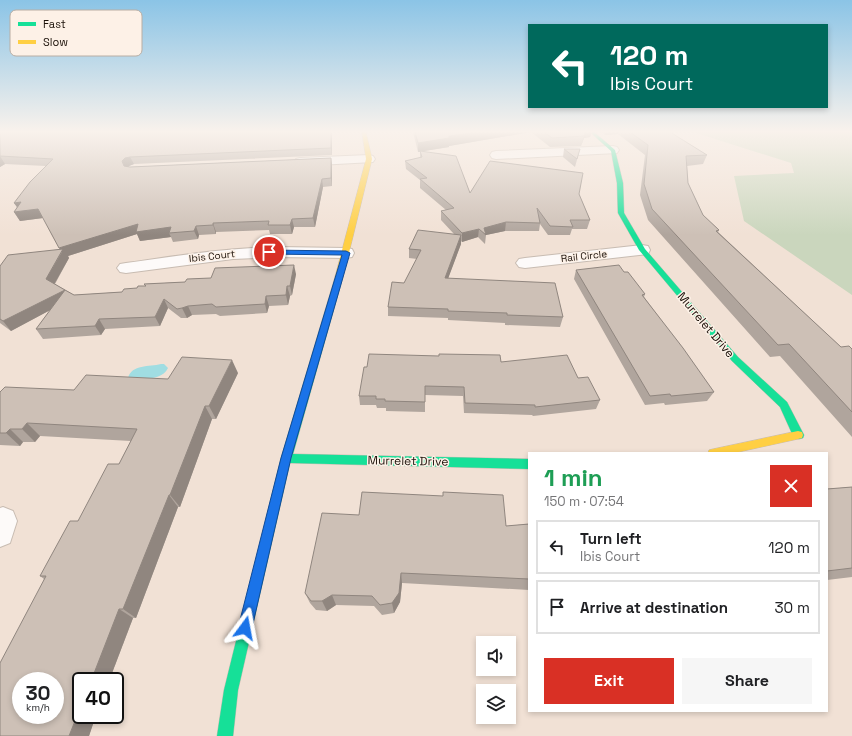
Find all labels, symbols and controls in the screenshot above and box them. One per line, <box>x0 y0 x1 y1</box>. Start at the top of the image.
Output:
legend <box>10 10 142 56</box>
text: Fast <box>43 17 66 31</box>
text: Slow <box>43 35 68 49</box>
text: 120 m <box>610 37 688 73</box>
icon: left <box>544 40 596 92</box>
text: Ibis Court <box>610 72 693 95</box>
pin <box>252 235 286 269</box>
icon: arrive <box>258 241 280 263</box>
street label: Ibis Court <box>188 247 236 265</box>
street label: Rail Circle <box>560 247 608 265</box>
street label: Murrelet Drive <box>674 289 738 361</box>
street label: Murrelet Drive <box>367 452 449 470</box>
text: 1 min <box>544 462 603 493</box>
button: close <box>770 465 812 507</box>
text: 150 m · 07:54 <box>544 493 624 510</box>
text: Turn left <box>580 529 642 548</box>
icon: left <box>546 536 568 558</box>
text: 120 m <box>768 538 810 557</box>
text: Ibis Court <box>580 548 640 565</box>
icon: arrive <box>546 596 568 618</box>
text: Arrive at destination <box>580 598 728 617</box>
text: 30 m <box>775 598 810 617</box>
position arrow <box>224 607 266 649</box>
map controls <box>476 636 516 724</box>
button: sound <box>476 636 516 676</box>
button: Exit <box>544 658 674 704</box>
button: Share <box>682 658 812 704</box>
speed limit sign: 40 <box>72 672 124 724</box>
text: 30 <box>25 680 51 706</box>
button: layers <box>476 684 516 724</box>
text: km/h <box>26 701 50 714</box>

